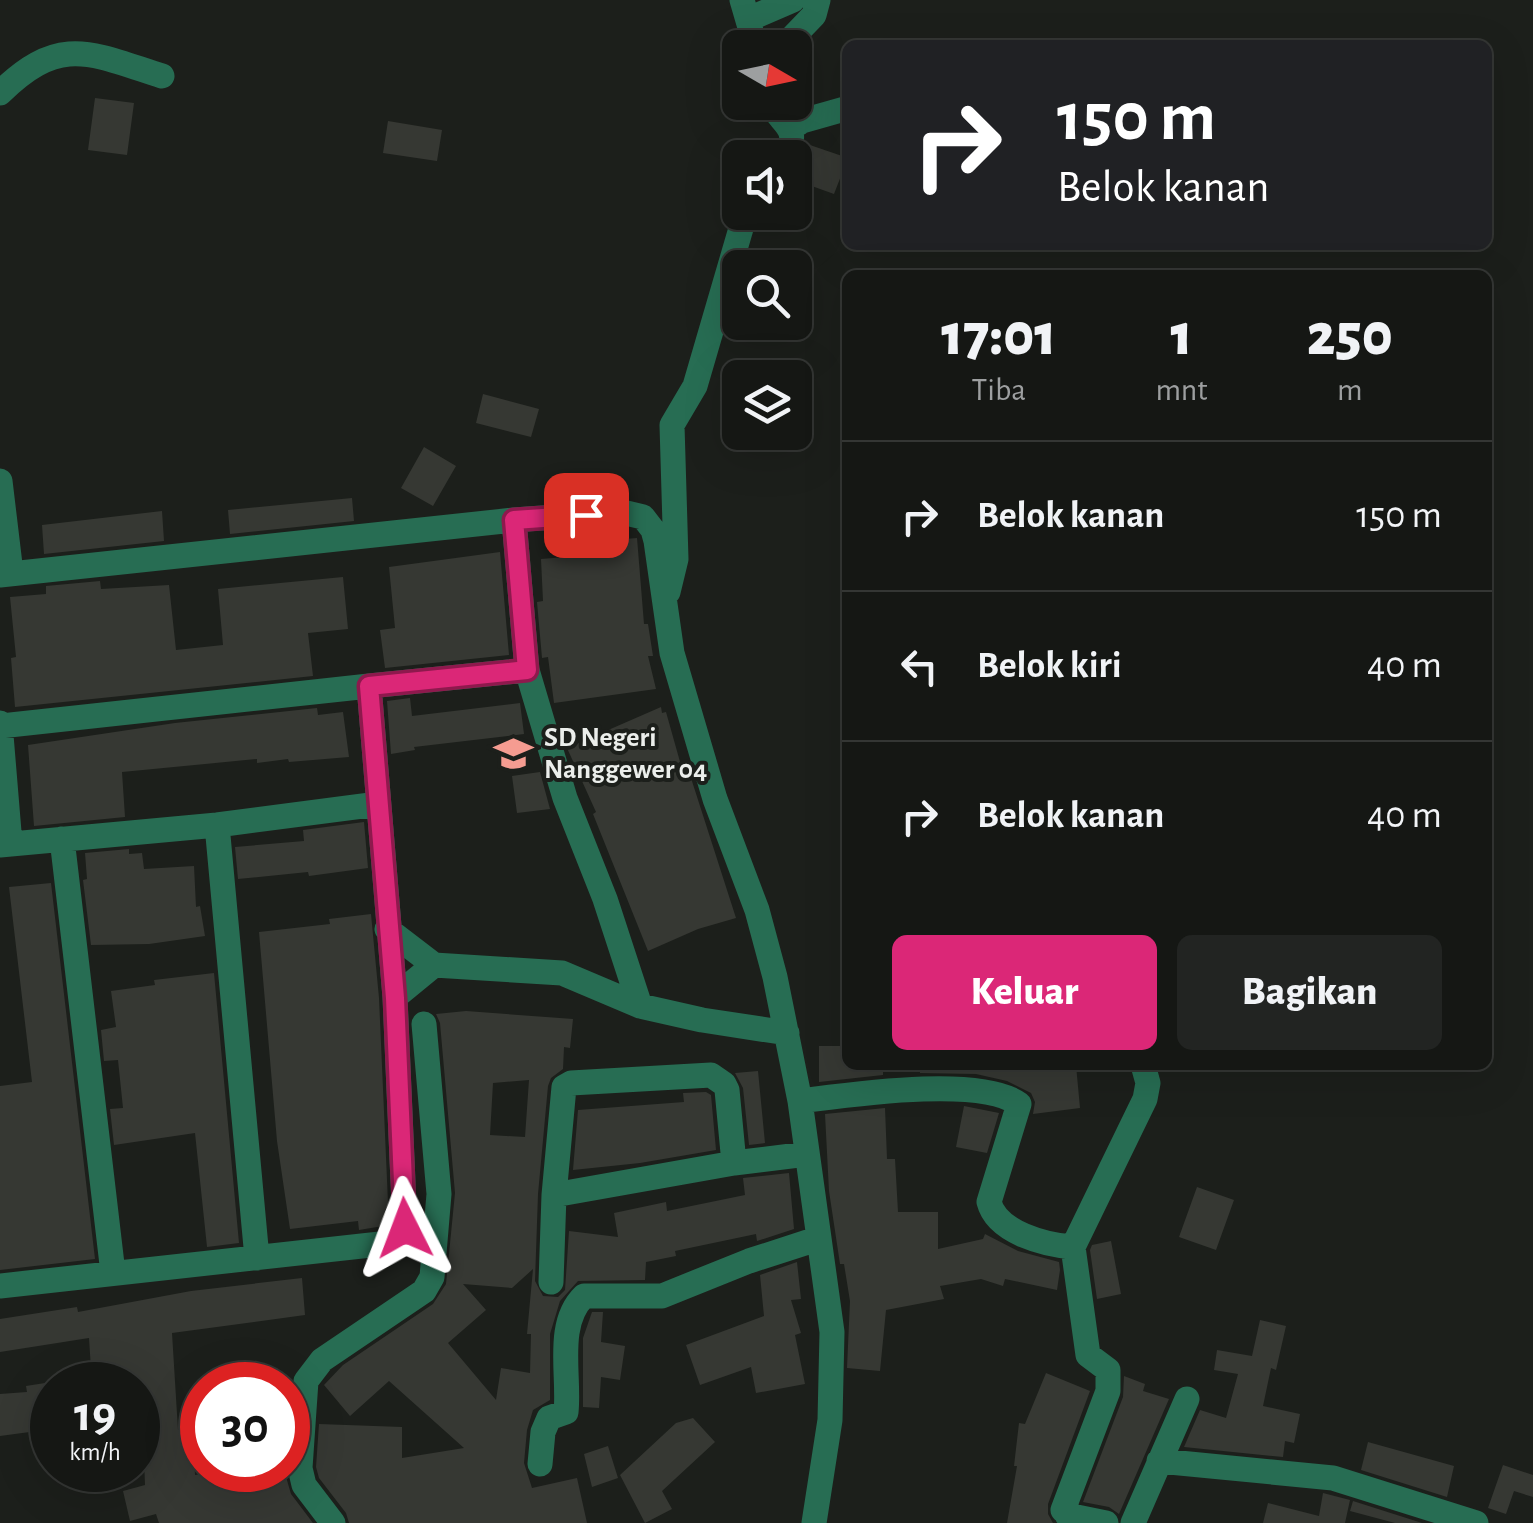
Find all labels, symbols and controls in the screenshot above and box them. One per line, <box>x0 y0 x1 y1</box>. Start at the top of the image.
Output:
north arrow <box>722 30 812 120</box>
map controls <box>722 30 812 450</box>
icon: right <box>892 80 1022 210</box>
text: 150 m <box>1057 83 1216 153</box>
button: sound <box>722 140 812 230</box>
text: Belok kanan <box>1057 165 1269 210</box>
button: search <box>722 250 812 340</box>
text: 17:01 <box>941 306 1056 366</box>
text: 1 <box>1171 306 1193 366</box>
text: 250 <box>1307 306 1393 366</box>
button: layers <box>722 360 812 450</box>
text: Tiba <box>971 374 1026 406</box>
text: mnt <box>1156 374 1208 406</box>
text: m <box>1337 374 1363 406</box>
pin <box>544 473 629 558</box>
icon: arrive <box>559 488 614 543</box>
icon: right <box>892 489 947 544</box>
text: Belok kanan <box>977 497 1164 535</box>
text: 150 m <box>1356 497 1442 535</box>
icon: left <box>892 639 947 694</box>
text: Belok kiri <box>977 647 1122 685</box>
text: 40 m <box>1367 647 1442 685</box>
place label: SD Negeri Nanggewer 04 <box>544 724 707 784</box>
school or university icon: SD Negeri Nanggewer 04 <box>493 733 535 775</box>
icon: right <box>892 789 947 844</box>
text: Belok kanan <box>977 797 1164 835</box>
text: 40 m <box>1367 797 1442 835</box>
button: Keluar <box>892 935 1157 1050</box>
button: Bagikan <box>1177 935 1442 1050</box>
position arrow <box>353 1176 457 1280</box>
speed limit sign: 30 <box>180 1362 310 1492</box>
text: 19 <box>74 1390 116 1440</box>
text: km/h <box>69 1440 121 1465</box>

